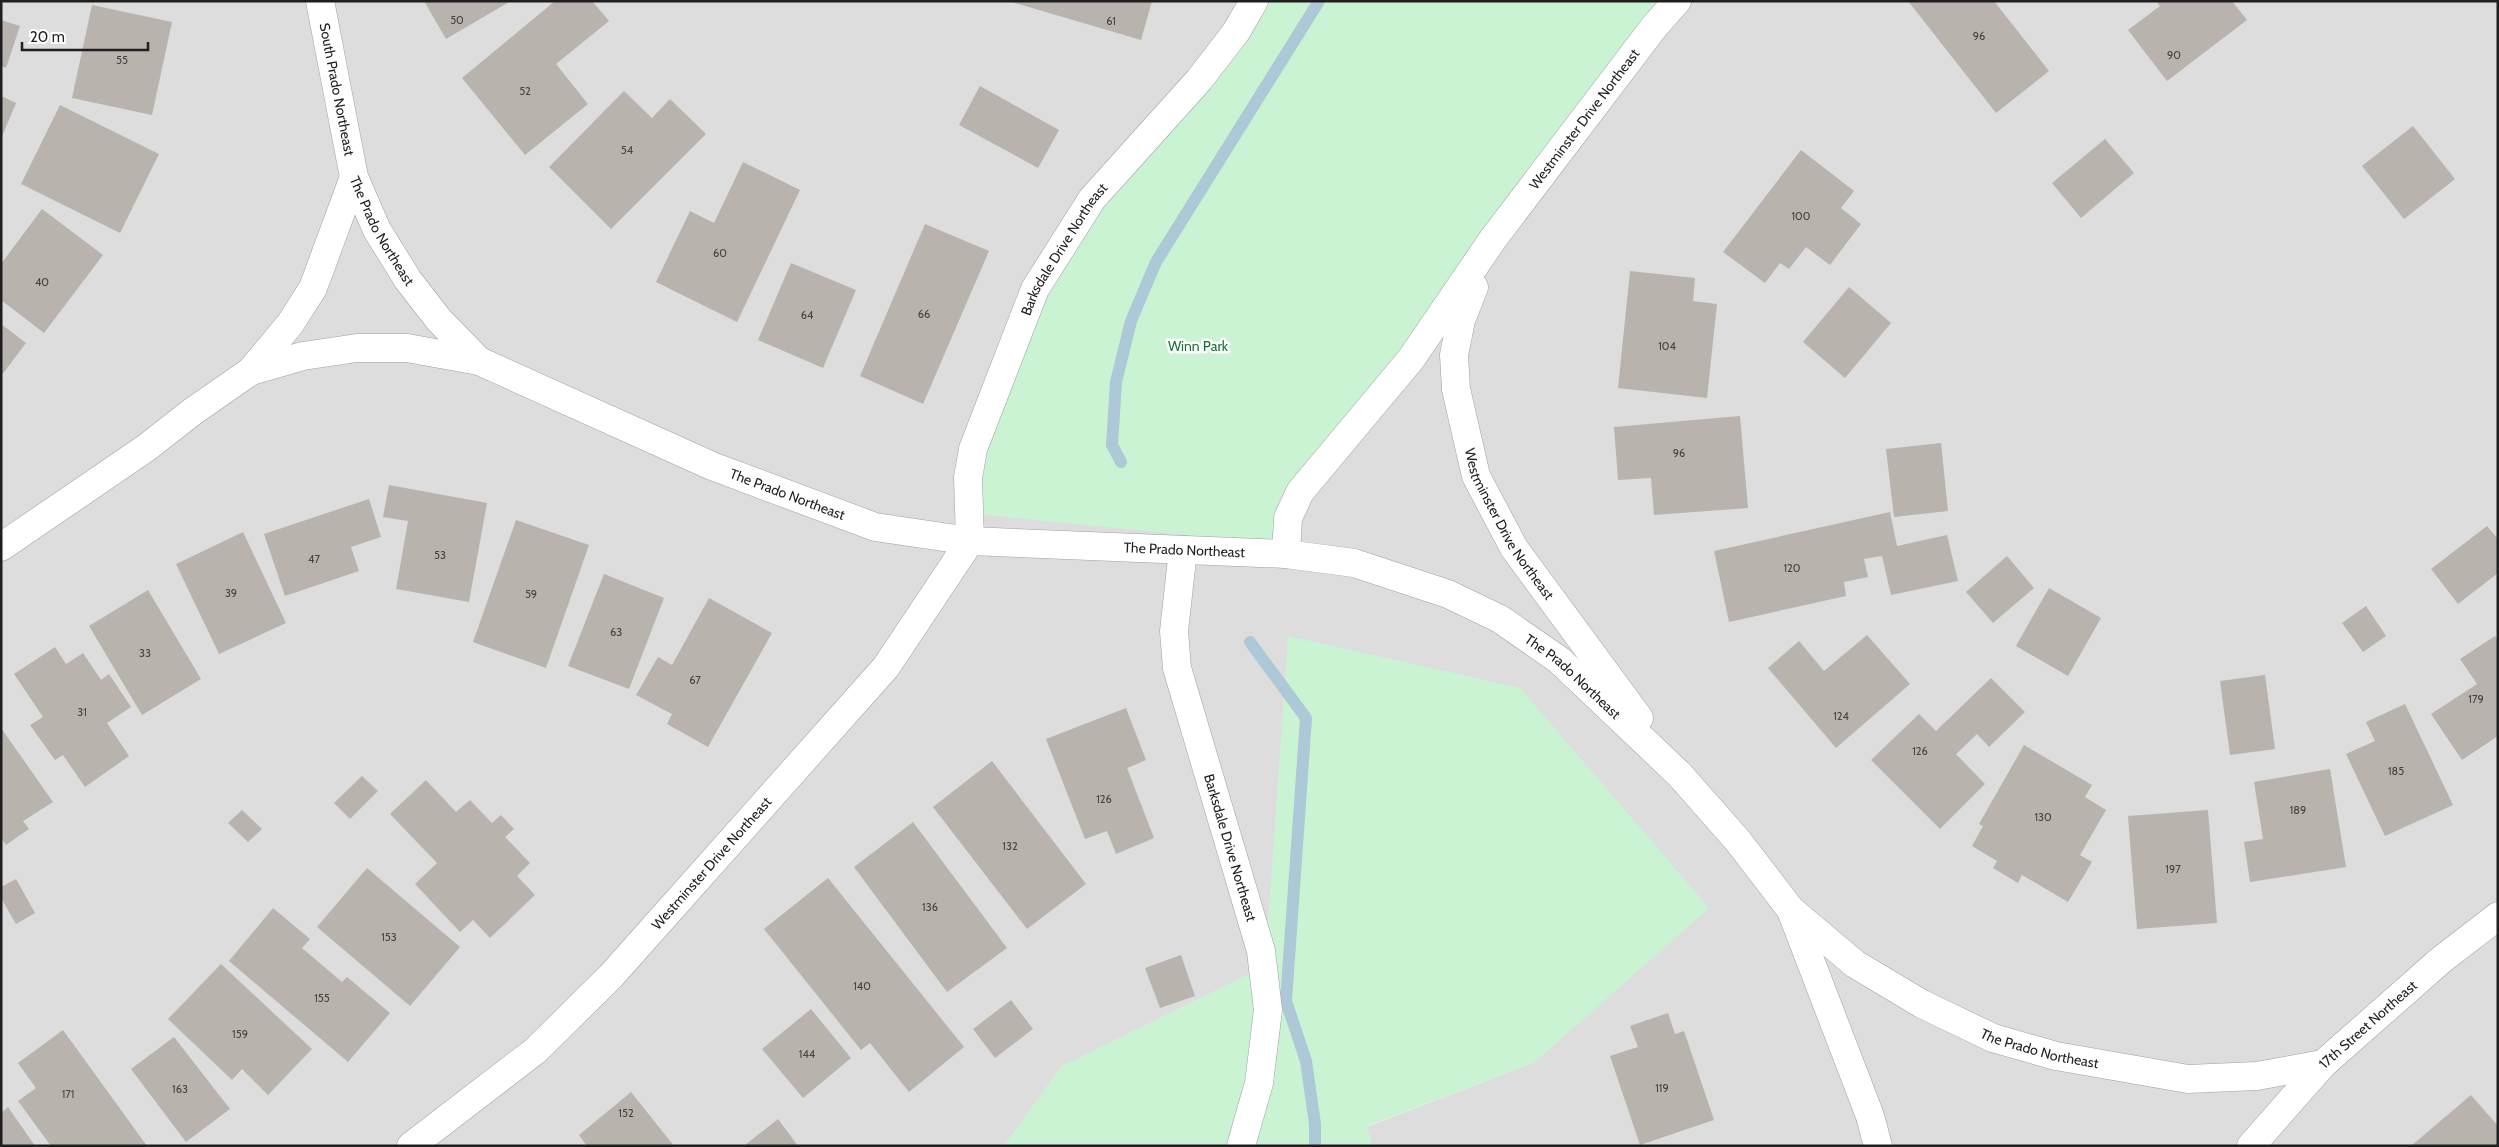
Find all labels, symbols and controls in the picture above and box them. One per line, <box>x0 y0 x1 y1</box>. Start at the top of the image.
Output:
house number: 50 <box>450 13 464 27</box>
house number: 61 <box>1106 14 1116 28</box>
scale bar <box>22 20 149 52</box>
street label: South Prado Northeast <box>315 21 359 158</box>
text: 20 m <box>30 28 65 46</box>
house number: 96 <box>1973 29 1985 43</box>
street label: Westminster Drive Northeast <box>1525 45 1643 193</box>
house number: 90 <box>2167 48 2181 62</box>
house number: 55 <box>116 53 128 67</box>
house number: 52 <box>519 84 531 98</box>
house number: 54 <box>621 143 634 157</box>
street label: The Prado Northeast <box>346 173 418 290</box>
street label: Barksdale Drive Northeast <box>1017 179 1111 318</box>
house number: 100 <box>1792 209 1811 223</box>
house number: 60 <box>713 246 727 260</box>
house number: 40 <box>35 275 49 289</box>
house number: 66 <box>918 307 930 321</box>
house number: 64 <box>801 308 814 322</box>
park label: Winn Park <box>1168 337 1229 355</box>
house number: 104 <box>1658 339 1676 353</box>
street label: Westminster Drive Northeast <box>1461 446 1558 604</box>
house number: 96 <box>1673 446 1685 460</box>
street label: The Prado Northeast <box>727 465 848 524</box>
street label: The Prado Northeast <box>1123 538 1246 561</box>
house number: 53 <box>434 548 446 562</box>
house number: 47 <box>308 552 320 566</box>
house number: 120 <box>1783 561 1801 575</box>
house number: 39 <box>225 586 237 600</box>
house number: 59 <box>525 587 537 601</box>
house number: 63 <box>610 625 622 639</box>
street label: The Prado Northeast <box>1521 630 1625 723</box>
house number: 33 <box>139 646 151 660</box>
house number: 67 <box>689 673 701 687</box>
house number: 179 <box>2468 692 2484 706</box>
house number: 31 <box>77 705 87 719</box>
house number: 124 <box>1833 709 1849 723</box>
house number: 126 <box>1912 744 1928 758</box>
house number: 185 <box>2388 764 2404 778</box>
street label: Barksdale Drive Northeast <box>1200 772 1261 924</box>
house number: 126 <box>1096 792 1112 806</box>
street label: Westminster Drive Northeast <box>648 793 775 933</box>
house number: 189 <box>2290 803 2306 817</box>
house number: 130 <box>2034 810 2052 824</box>
house number: 132 <box>1002 839 1018 853</box>
house number: 197 <box>2165 862 2181 876</box>
house number: 136 <box>922 900 938 914</box>
house number: 153 <box>381 930 397 944</box>
street label: 17th Street Northeast <box>2315 976 2421 1072</box>
house number: 140 <box>853 979 871 993</box>
house number: 155 <box>314 991 330 1005</box>
street label: The Prado Northeast <box>1977 1024 2100 1072</box>
house number: 159 <box>232 1027 248 1041</box>
house number: 144 <box>799 1047 816 1061</box>
house number: 119 <box>1655 1081 1669 1095</box>
house number: 163 <box>172 1082 188 1096</box>
house number: 171 <box>62 1087 74 1101</box>
house number: 152 <box>618 1106 634 1120</box>

